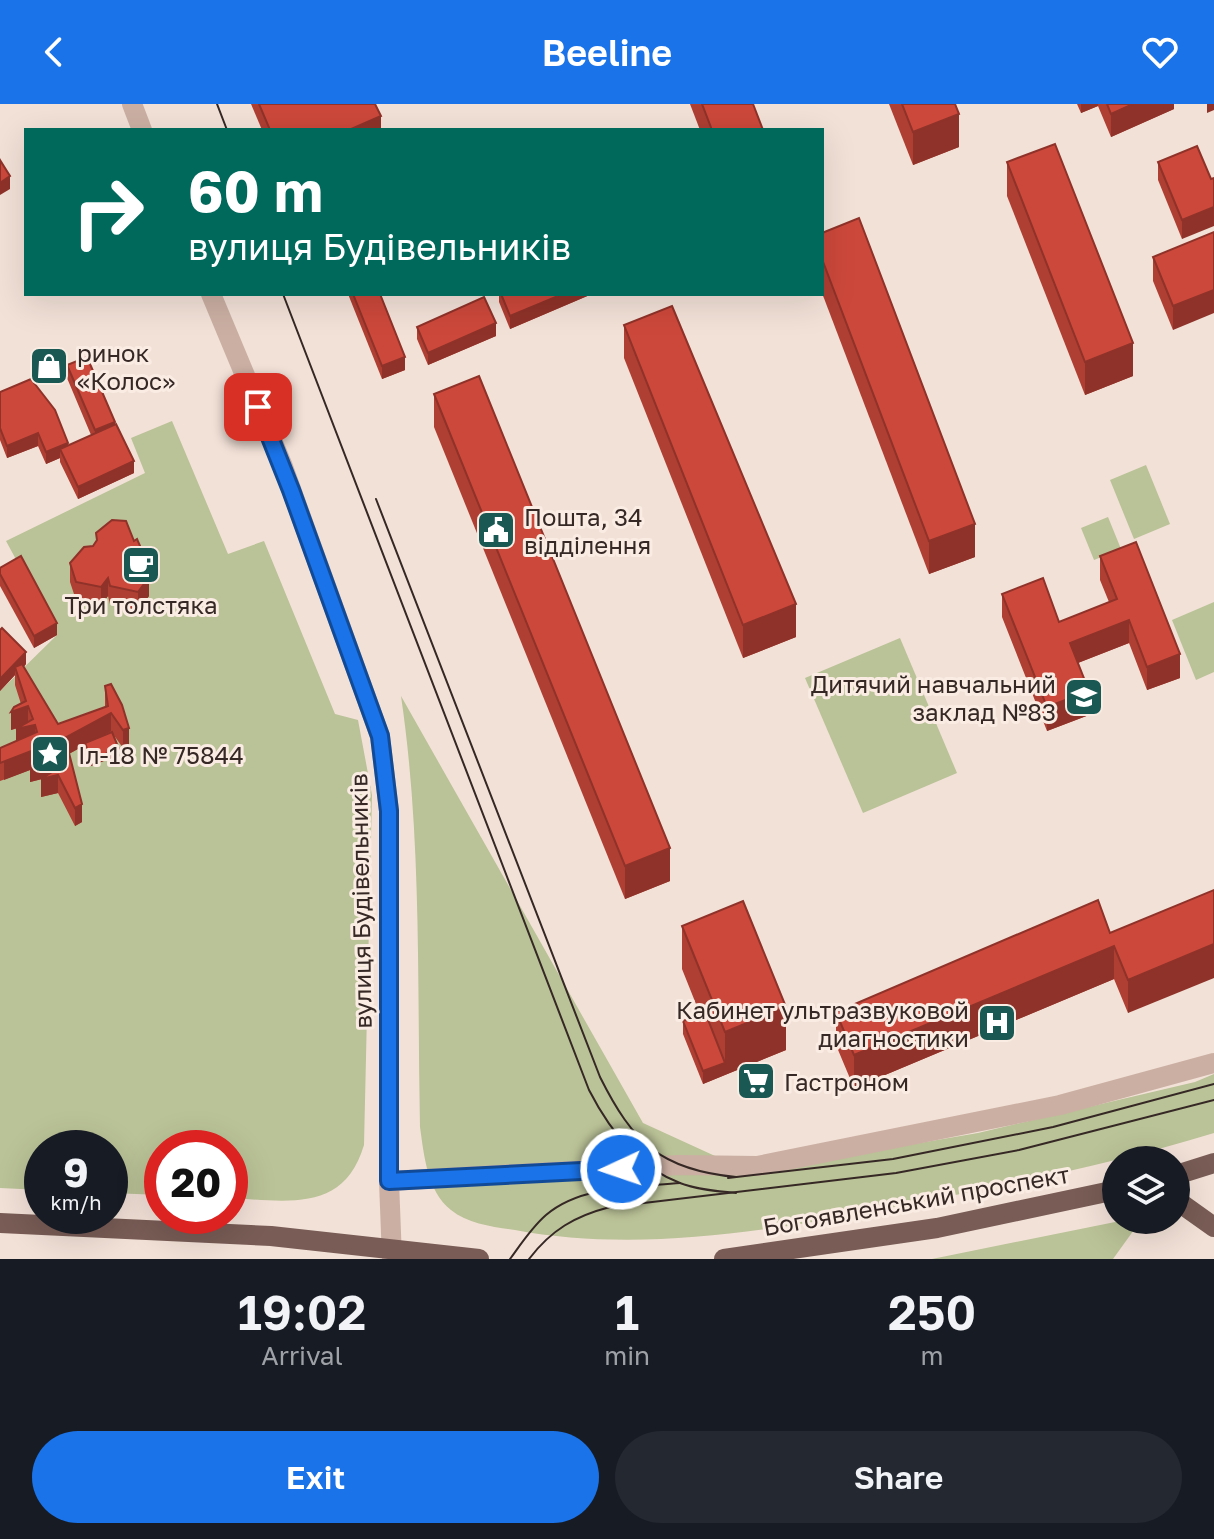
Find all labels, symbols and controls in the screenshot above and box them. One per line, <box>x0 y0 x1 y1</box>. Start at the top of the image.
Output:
icon: back <box>32 30 76 74</box>
icon: heart <box>1138 30 1182 74</box>
text: Beeline <box>542 31 672 74</box>
text: 60 m <box>188 157 323 224</box>
icon: right <box>56 160 160 264</box>
text: вулиця Будівельників <box>188 225 571 268</box>
place label: ринок «Колос» <box>77 338 175 395</box>
shop icon: ринок «Колос» <box>28 345 70 387</box>
pin <box>224 373 292 441</box>
icon: arrive <box>236 385 280 429</box>
place label: Пошта, 34 відділення <box>524 502 651 559</box>
public building icon: Пошта, 34 відділення <box>475 509 517 551</box>
cafe icon: Три толстяка <box>120 544 162 586</box>
place label: Три толстяка <box>64 590 218 619</box>
place label: Дитячий навчальний заклад №83 <box>811 669 1056 726</box>
school or university icon: Дитячий навчальний заклад №83 <box>1063 676 1105 718</box>
place icon: Іл-18 № 75844 <box>29 733 71 775</box>
place label: Іл-18 № 75844 <box>78 740 244 769</box>
street label: вулиця Будівельників <box>343 773 377 1029</box>
place label: Кабинет ультразвуковой диагностики <box>676 995 969 1052</box>
hospital icon: Кабинет ультразвуковой диагностики <box>976 1002 1018 1044</box>
supermarket icon: Гастроном <box>735 1060 777 1102</box>
place label: Гастроном <box>784 1067 909 1096</box>
position arrow <box>579 1127 663 1211</box>
speed limit sign: 20 <box>144 1130 248 1234</box>
map controls <box>1102 1146 1190 1234</box>
button: layers <box>1102 1146 1190 1234</box>
text: 9 <box>63 1148 89 1196</box>
street label: Богоявленський проспект <box>760 1159 1072 1241</box>
text: km/h <box>51 1190 101 1214</box>
text: 19:02 <box>238 1283 366 1341</box>
text: 1 <box>615 1283 639 1341</box>
text: 250 <box>888 1283 976 1341</box>
text: Arrival <box>261 1340 343 1371</box>
text: min <box>604 1340 650 1371</box>
text: m <box>921 1340 944 1371</box>
button: Exit <box>32 1431 599 1523</box>
button: Share <box>615 1431 1182 1523</box>

